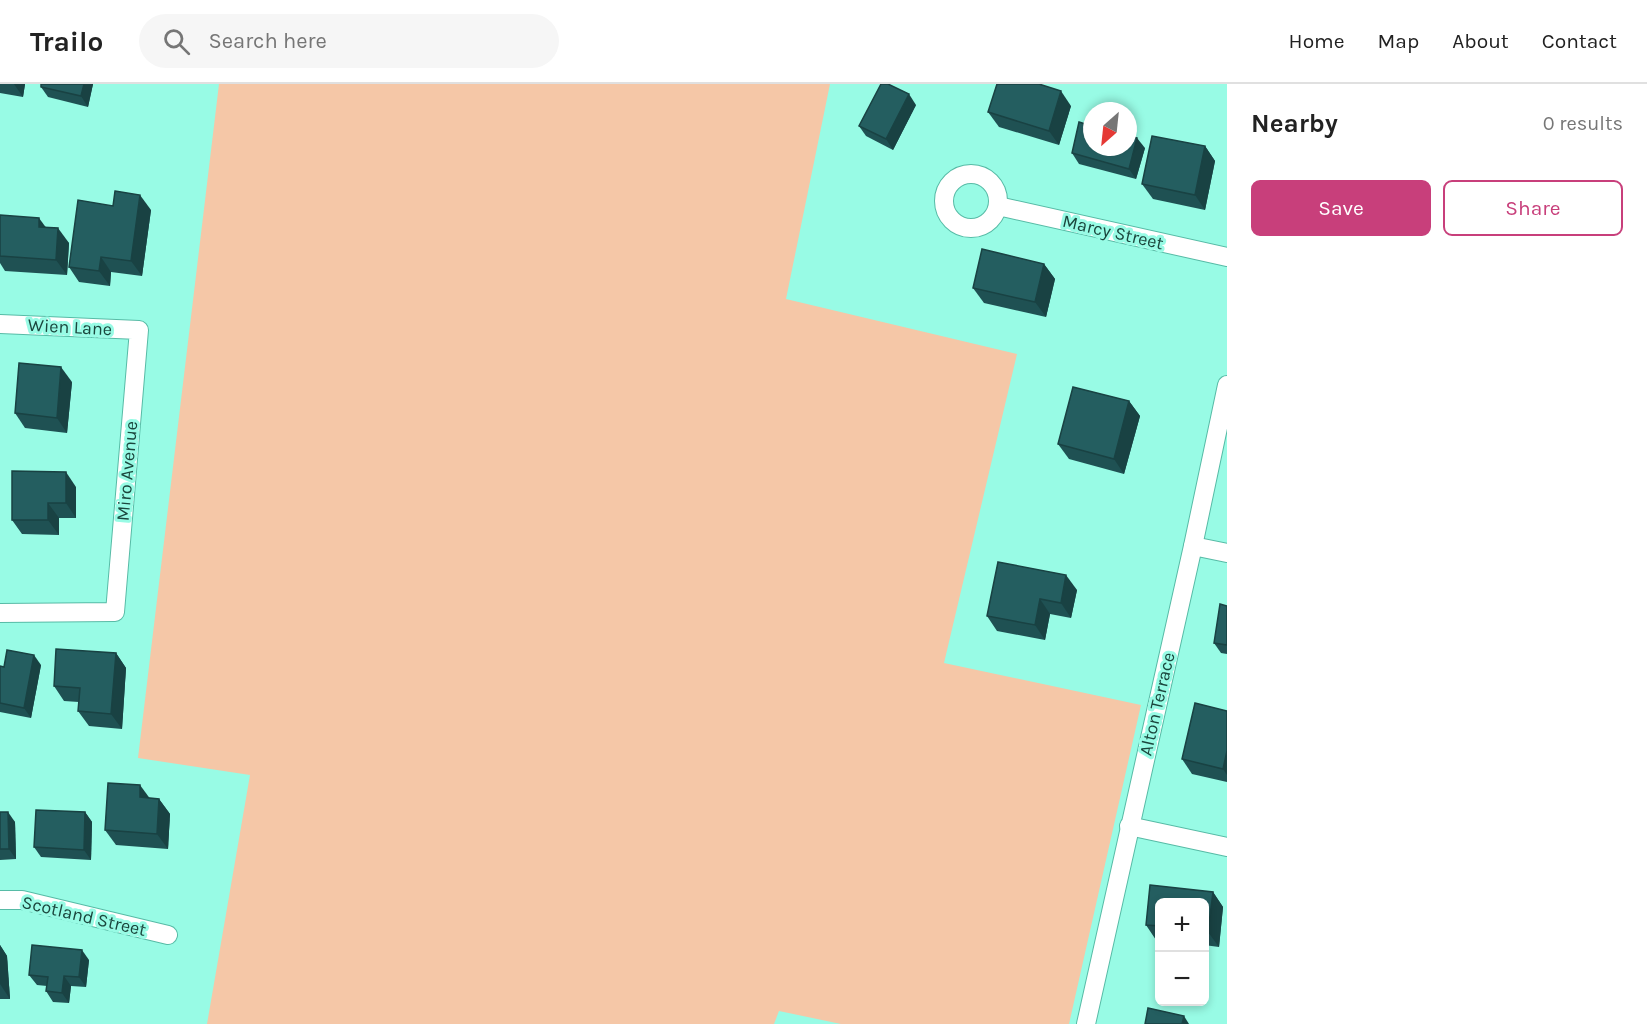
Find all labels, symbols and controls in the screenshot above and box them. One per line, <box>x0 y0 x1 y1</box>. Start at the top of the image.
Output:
search box <box>139 14 559 68</box>
text: Trailo <box>30 25 103 58</box>
icon: search <box>160 25 193 58</box>
text: Search here <box>208 28 327 54</box>
text: Home <box>1289 29 1345 53</box>
text: Map <box>1378 29 1419 53</box>
text: About <box>1452 29 1509 53</box>
text: Contact <box>1542 29 1617 53</box>
north arrow <box>1083 102 1137 156</box>
text: Nearby <box>1251 108 1338 139</box>
text: 0 results <box>1543 112 1623 135</box>
button: Save <box>1251 180 1431 236</box>
button: Share <box>1443 180 1623 236</box>
street label: Marcy Street <box>1060 210 1166 254</box>
street label: Wien Lane <box>27 314 113 340</box>
street label: Miro Avenue <box>112 420 142 522</box>
street label: Alton Terrace <box>1134 650 1180 758</box>
street label: Scotland Street <box>20 891 149 941</box>
map controls <box>1155 898 1209 1006</box>
button: + <box>1155 898 1209 952</box>
button: − <box>1155 952 1209 1006</box>

